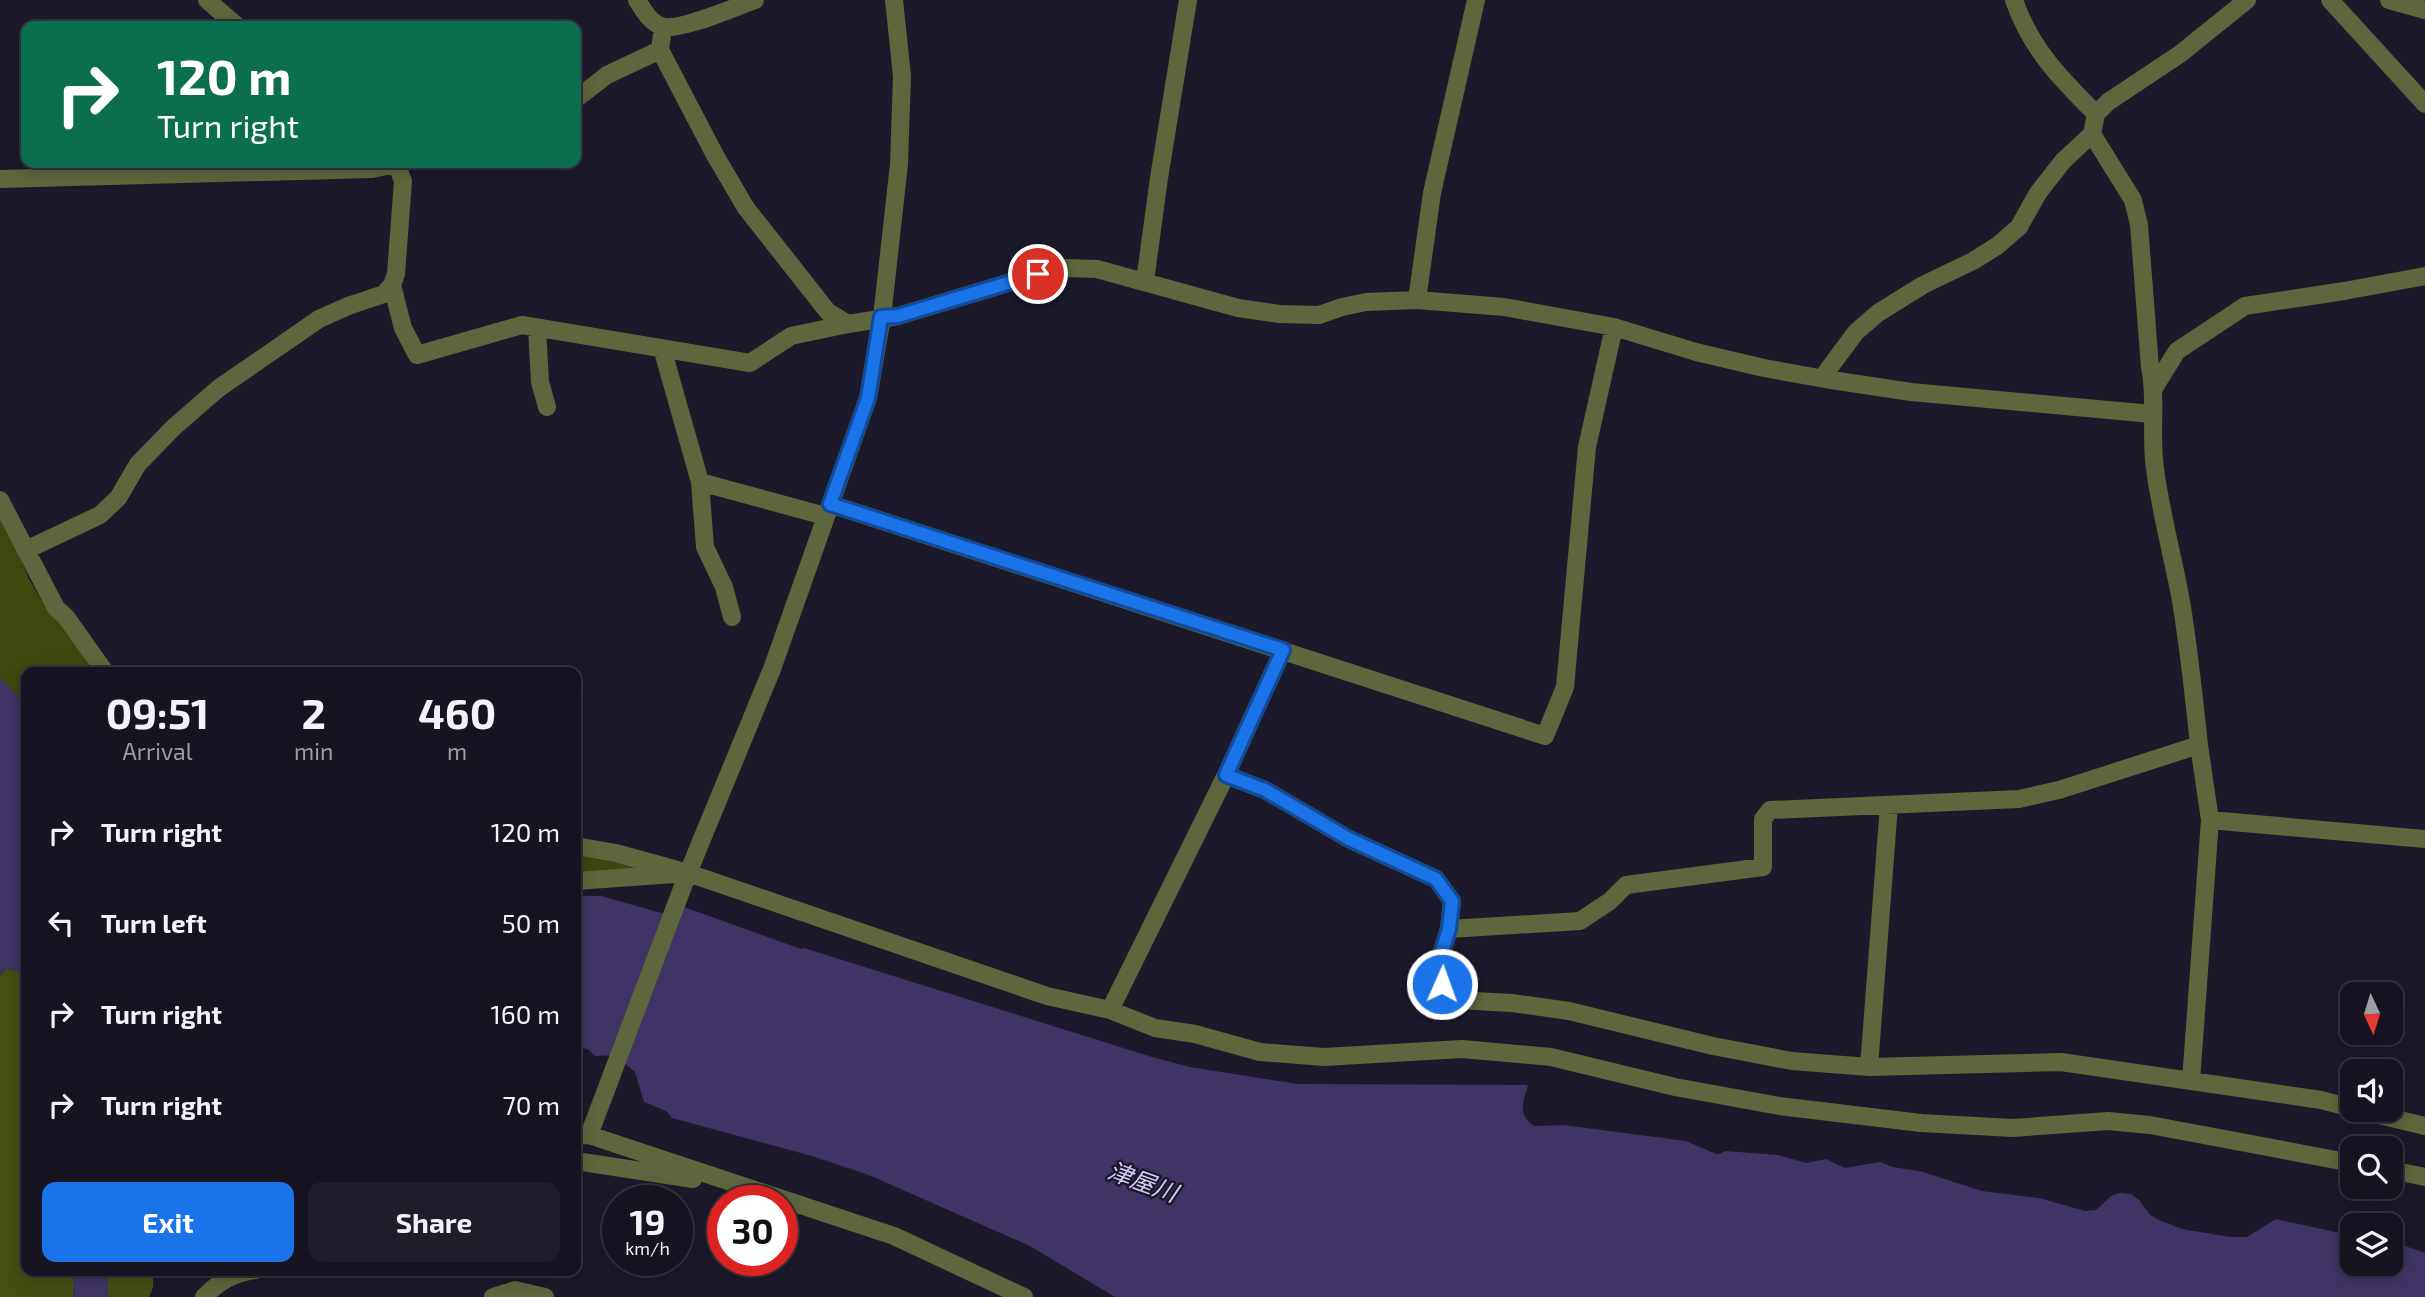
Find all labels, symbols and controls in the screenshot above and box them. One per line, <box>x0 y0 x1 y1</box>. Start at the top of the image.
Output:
text: 120 m <box>157 46 291 105</box>
icon: right <box>42 49 133 140</box>
text: Turn right <box>157 106 299 144</box>
pin <box>1008 244 1068 304</box>
icon: arrive <box>1019 255 1057 293</box>
text: 09:51 <box>106 687 209 737</box>
text: 2 <box>301 687 326 737</box>
text: 460 <box>418 687 496 737</box>
text: Arrival <box>123 737 193 765</box>
text: min <box>294 737 333 765</box>
text: m <box>447 737 467 765</box>
icon: right <box>42 813 80 851</box>
text: Turn right <box>101 816 222 847</box>
text: 120 m <box>491 816 560 847</box>
icon: left <box>42 904 80 942</box>
text: Turn left <box>101 907 207 938</box>
text: 50 m <box>502 907 560 938</box>
position arrow <box>1405 947 1479 1021</box>
north arrow <box>2340 982 2403 1045</box>
map controls <box>2340 982 2403 1276</box>
icon: right <box>42 995 80 1033</box>
text: Turn right <box>101 998 222 1029</box>
text: 160 m <box>491 998 560 1029</box>
button: sound <box>2340 1059 2403 1122</box>
icon: right <box>42 1086 80 1124</box>
text: Turn right <box>101 1089 222 1120</box>
text: 70 m <box>502 1089 560 1120</box>
button: search <box>2340 1136 2403 1199</box>
water label: 津屋川 <box>1104 1155 1185 1208</box>
button: Exit <box>42 1182 294 1262</box>
button: Share <box>308 1182 560 1262</box>
speed limit sign: 30 <box>707 1185 798 1276</box>
text: 19 <box>630 1200 665 1242</box>
button: layers <box>2340 1213 2403 1276</box>
text: km/h <box>625 1237 670 1259</box>

